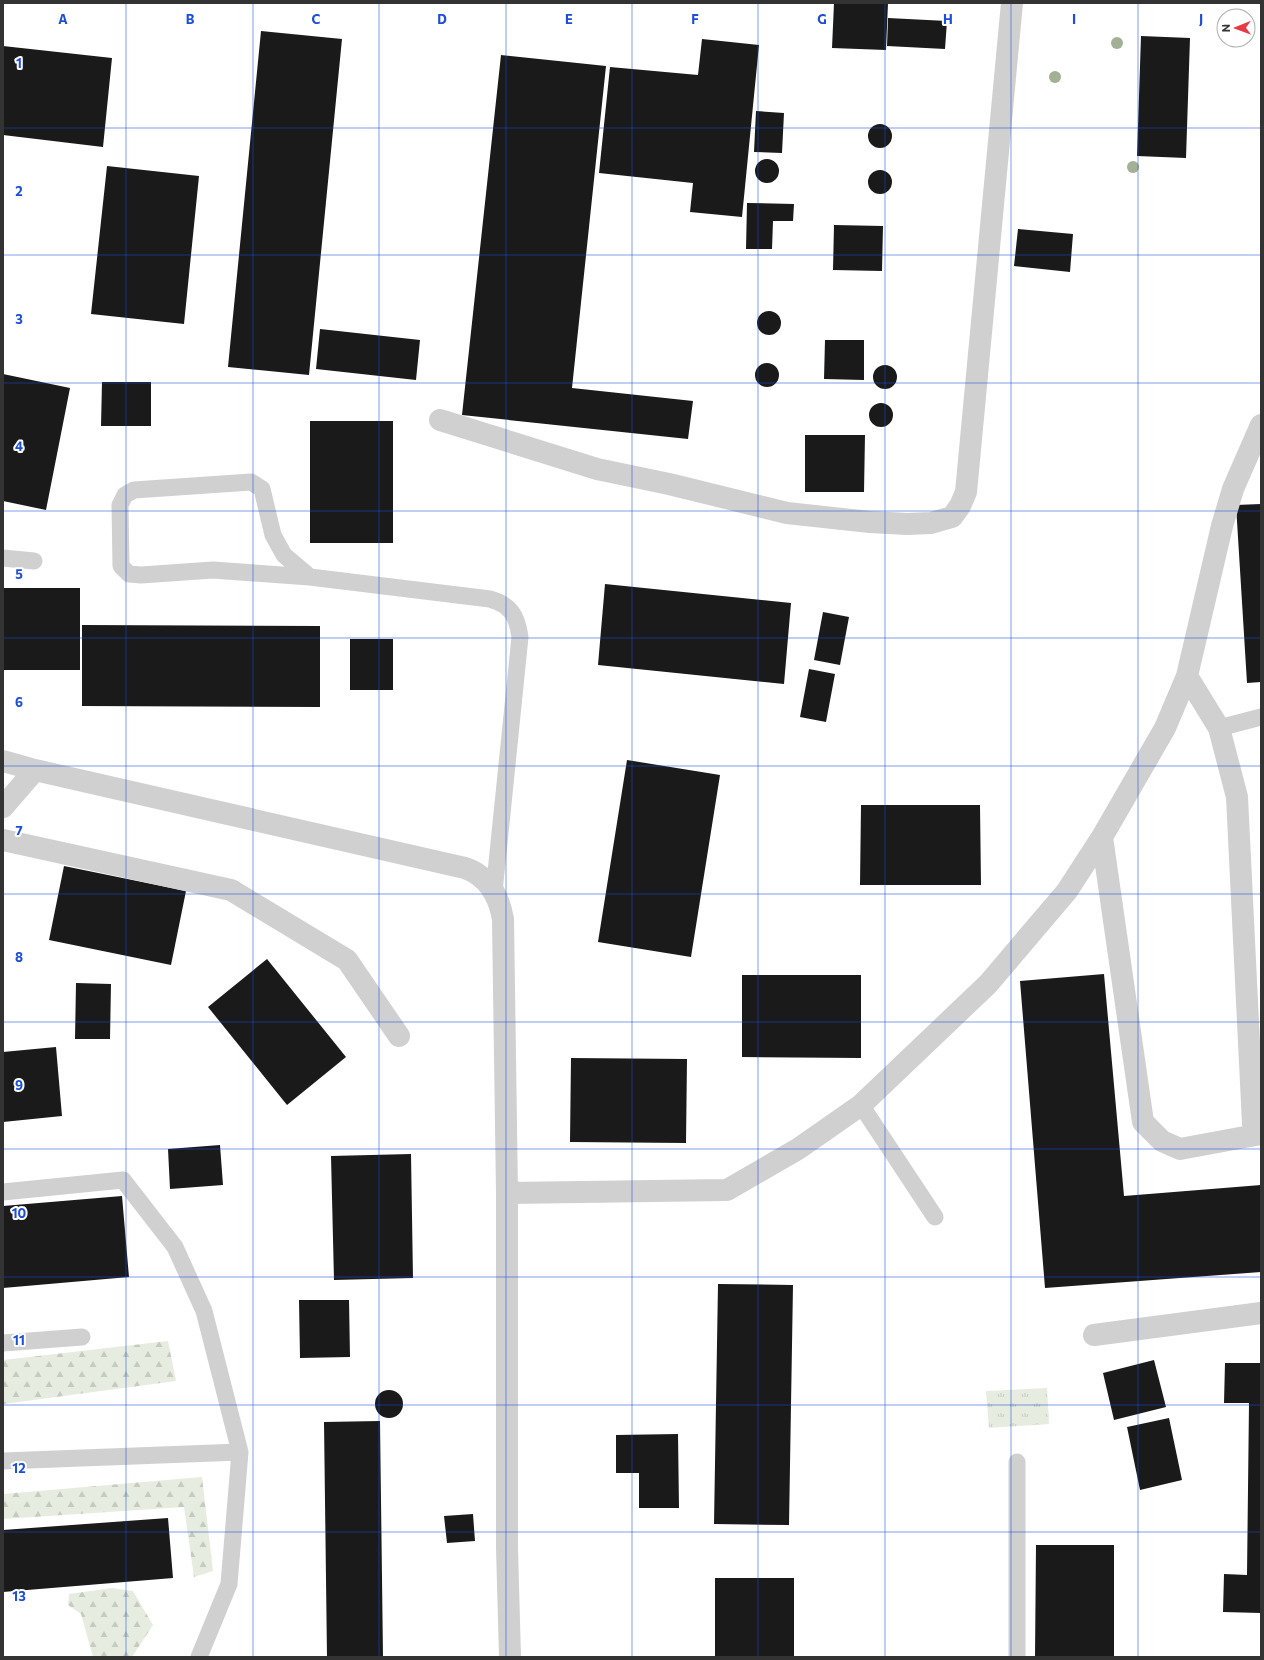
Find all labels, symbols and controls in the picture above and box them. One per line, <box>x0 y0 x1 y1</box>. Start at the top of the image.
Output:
north arrow <box>1216 8 1256 48</box>
text: A <box>58 11 68 27</box>
text: B <box>186 11 195 27</box>
text: C <box>312 11 321 27</box>
text: D <box>437 11 447 27</box>
text: E <box>565 11 573 27</box>
text: F <box>691 11 699 27</box>
text: G <box>817 11 827 27</box>
text: H <box>943 11 953 27</box>
text: I <box>1072 11 1076 27</box>
text: J <box>1199 11 1203 27</box>
text: N <box>1219 24 1232 32</box>
text: 1 <box>16 55 22 71</box>
text: 2 <box>15 183 23 199</box>
text: 3 <box>15 311 23 327</box>
text: 4 <box>15 438 23 454</box>
text: 5 <box>15 566 23 582</box>
text: 6 <box>15 694 23 710</box>
text: 7 <box>15 822 23 838</box>
text: 8 <box>15 949 23 965</box>
text: 9 <box>15 1077 23 1093</box>
text: 10 <box>12 1205 27 1221</box>
text: 11 <box>13 1332 25 1348</box>
text: 12 <box>12 1460 26 1476</box>
text: 13 <box>12 1588 26 1604</box>

